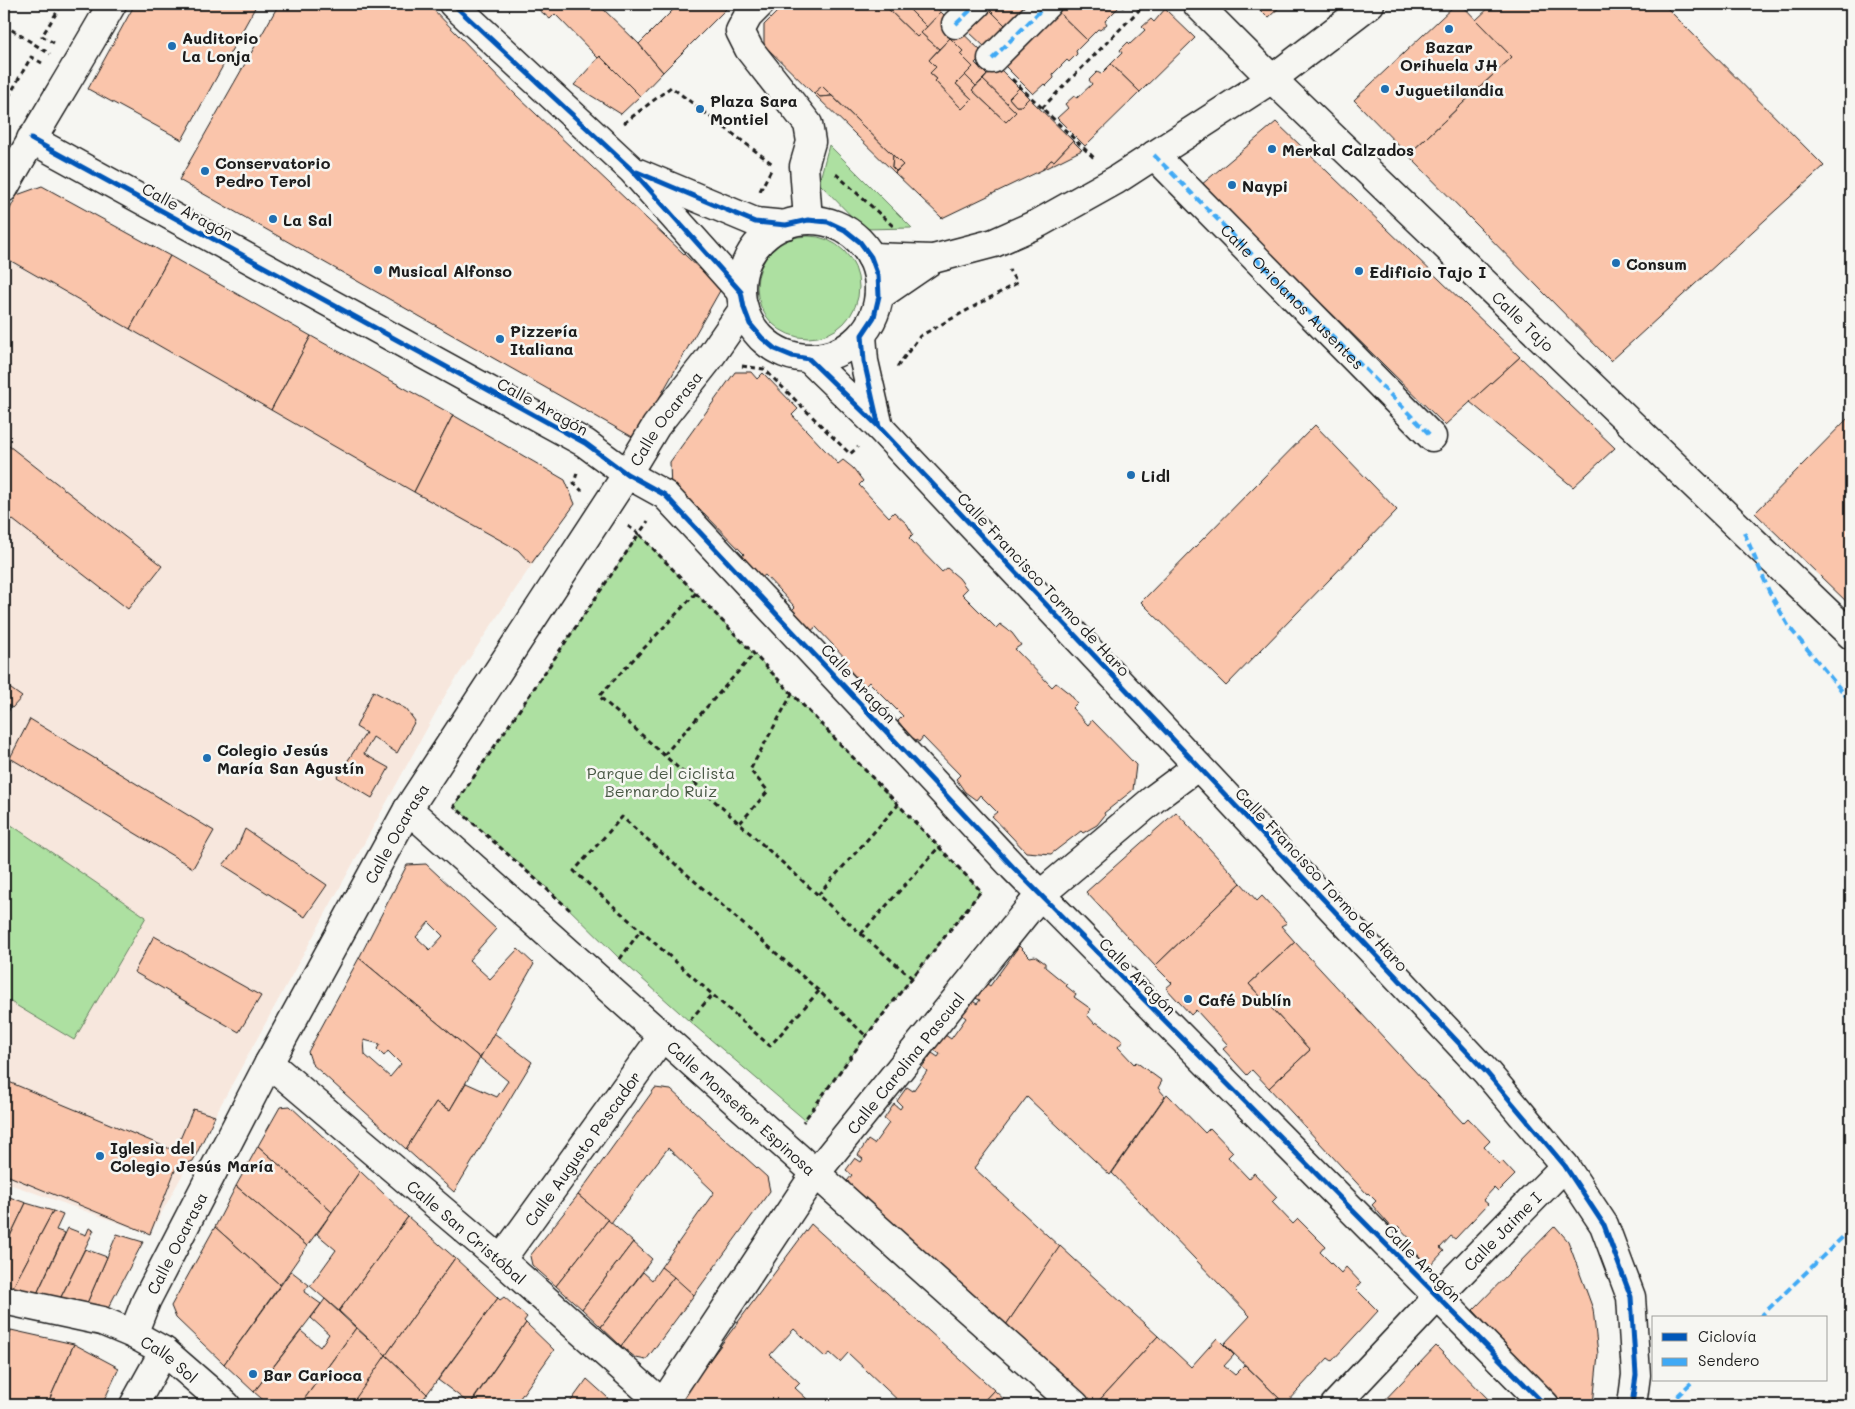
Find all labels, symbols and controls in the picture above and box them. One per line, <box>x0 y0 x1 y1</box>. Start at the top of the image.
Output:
marker: Bazar Orihuela JH <box>1443 23 1455 35</box>
place label: Auditorio La Lonja <box>182 27 258 66</box>
place label: Bazar Orihuela JH <box>1400 36 1498 75</box>
marker: Auditorio La Lonja <box>166 40 178 52</box>
place label: Juguetilandia <box>1395 79 1504 100</box>
marker: Juguetilandia <box>1379 83 1391 95</box>
place label: Plaza Sara Montiel <box>710 90 798 129</box>
marker: Plaza Sara Montiel <box>694 103 706 115</box>
place label: Merkal Calzados <box>1282 139 1414 160</box>
marker: Merkal Calzados <box>1266 143 1278 155</box>
place label: Conservatorio Pedro Terol <box>215 152 331 191</box>
marker: Conservatorio Pedro Terol <box>199 165 211 177</box>
place label: Naypi <box>1242 175 1288 196</box>
street label: Calle Aragón <box>139 177 237 245</box>
marker: Naypi <box>1226 179 1238 191</box>
place label: La Sal <box>283 209 332 230</box>
marker: La Sal <box>267 213 279 225</box>
street label: Calle Oriolanos Ausentes <box>1217 219 1369 373</box>
place label: Consum <box>1626 253 1687 274</box>
marker: Consum <box>1610 257 1622 269</box>
place label: Musical Alfonso <box>388 260 512 281</box>
place label: Edificio Tajo I <box>1369 261 1486 282</box>
marker: Musical Alfonso <box>372 264 384 276</box>
marker: Edificio Tajo I <box>1353 265 1365 277</box>
street label: Calle Tajo <box>1488 286 1559 355</box>
place label: Pizzería Italiana <box>510 320 578 359</box>
marker: Pizzería Italiana <box>494 333 506 345</box>
street label: Calle Ocarasa <box>624 366 706 469</box>
street label: Calle Aragón <box>494 372 592 440</box>
place label: Lidl <box>1141 465 1170 486</box>
marker: Lidl <box>1125 469 1137 481</box>
street label: Calle Francisco Tormo de Haro <box>953 488 1135 680</box>
street label: Calle Aragón <box>817 639 901 727</box>
place label: Colegio Jesús María San Agustín <box>217 739 364 778</box>
marker: Colegio Jesús María San Agustín <box>201 752 213 764</box>
park label: Parque del ciclista Bernardo Ruiz <box>587 762 735 801</box>
street label: Calle Ocarasa <box>359 779 433 887</box>
street label: Calle Francisco Tormo de Haro <box>1231 783 1413 975</box>
street label: Calle Aragón <box>1095 933 1181 1019</box>
street label: Calle Carolina Pascual <box>841 988 968 1138</box>
place label: Café Dublín <box>1198 989 1291 1010</box>
marker: Café Dublín <box>1182 993 1194 1005</box>
street label: Calle Monseñor Espinosa <box>663 1035 821 1180</box>
street label: Calle Augusto Pescador <box>519 1066 645 1230</box>
place label: Iglesia del Colegio Jesús María <box>110 1137 274 1176</box>
marker: Iglesia del Colegio Jesús María <box>94 1150 106 1162</box>
street label: Calle San Cristóbal <box>403 1175 531 1288</box>
street label: Calle Jaime I <box>1458 1187 1545 1275</box>
street label: Calle Ocarasa <box>141 1188 211 1298</box>
street label: Calle Aragón <box>1380 1220 1466 1306</box>
legend <box>1652 1316 1828 1382</box>
text: Ciclovía <box>1698 1326 1757 1346</box>
street label: Calle Sol <box>137 1330 203 1387</box>
text: Sendero <box>1698 1350 1759 1370</box>
place label: Bar Carioca <box>263 1364 362 1385</box>
marker: Bar Carioca <box>247 1368 259 1380</box>

